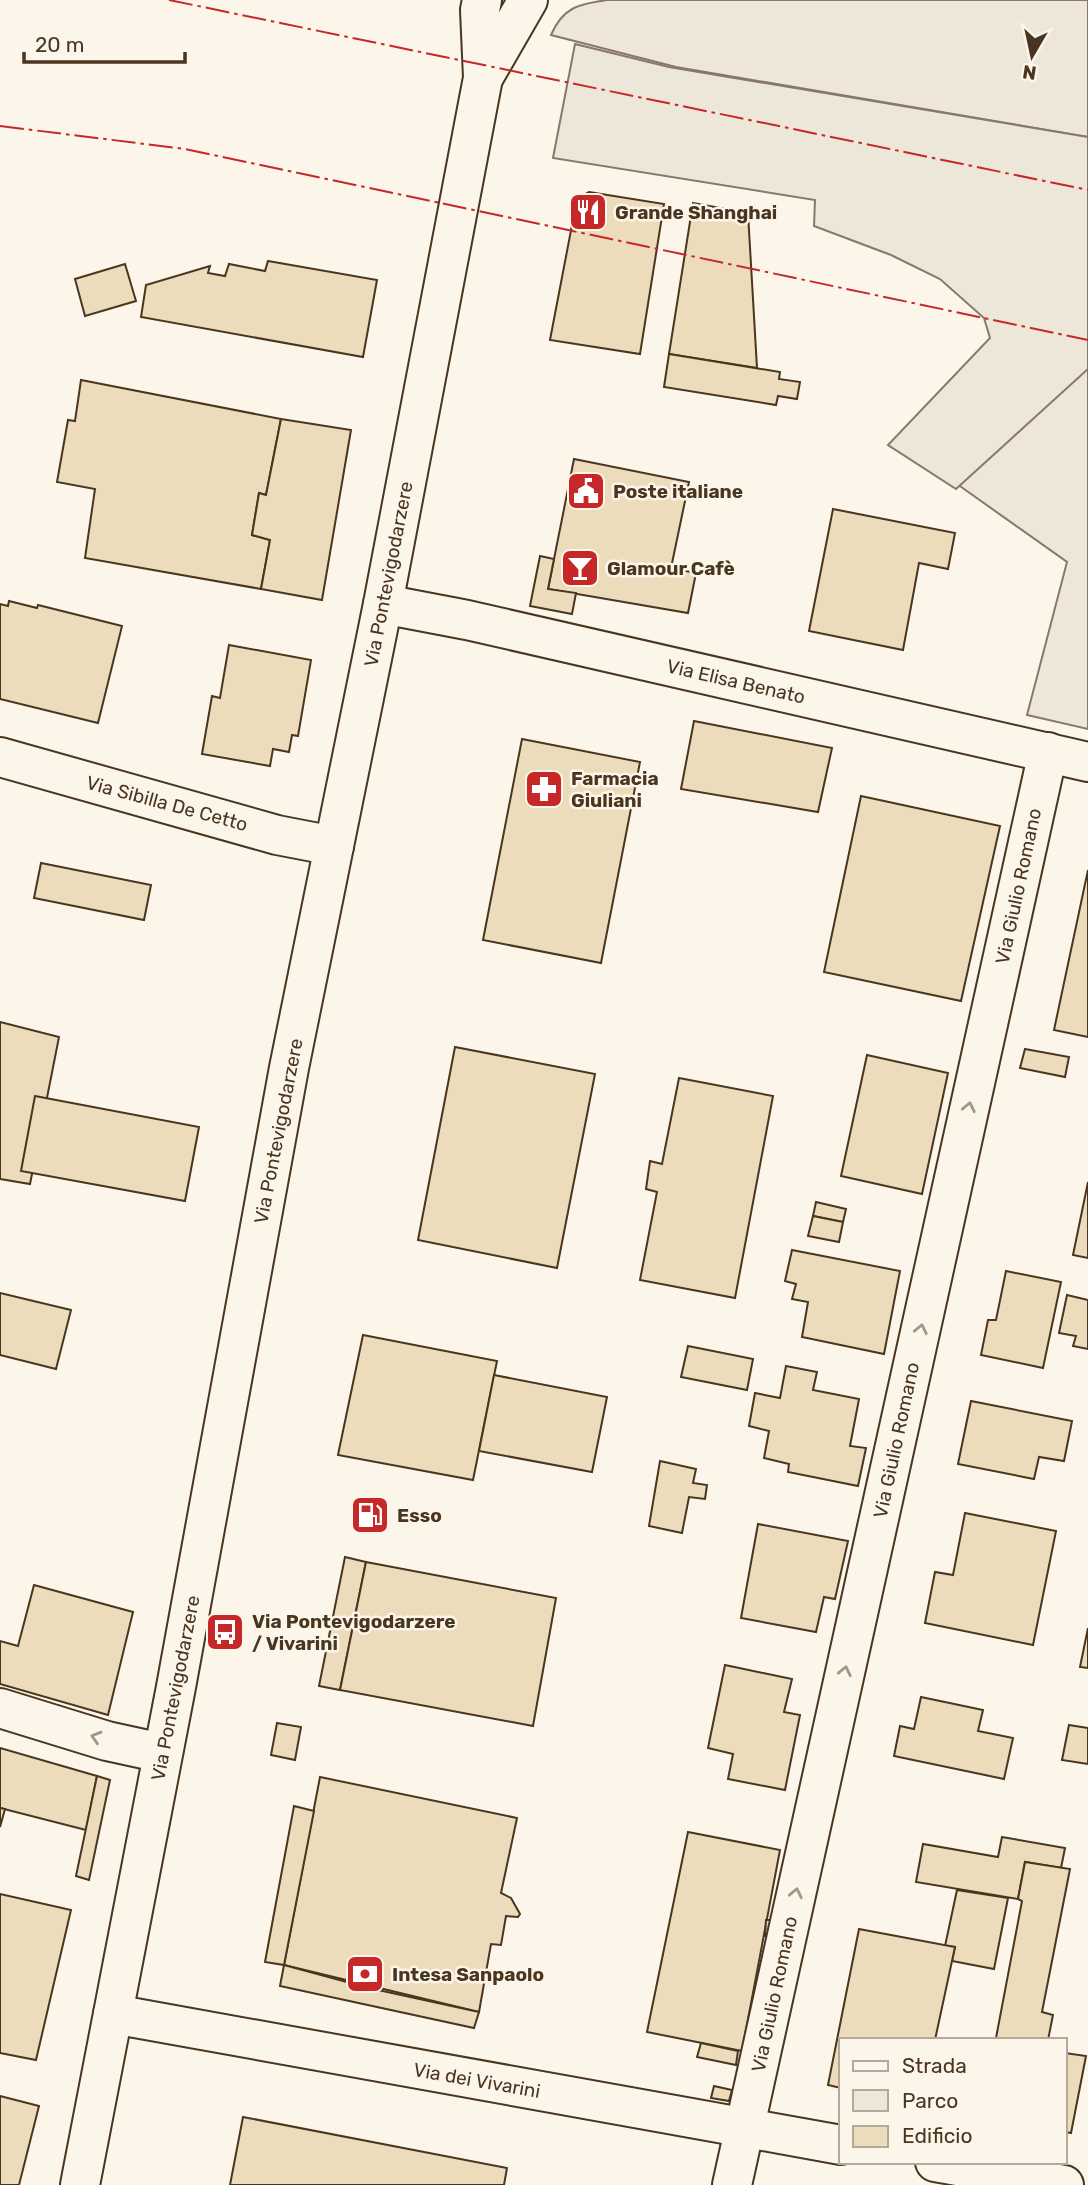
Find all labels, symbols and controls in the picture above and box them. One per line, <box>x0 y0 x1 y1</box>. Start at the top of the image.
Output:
scale bar <box>24 21 186 65</box>
north arrow <box>997 21 1067 91</box>
text: 20 m <box>35 32 84 57</box>
text: N <box>1021 60 1038 85</box>
restaurant icon: Grande Shanghai <box>567 191 609 233</box>
place label: Grande Shanghai <box>615 201 777 224</box>
public building icon: Poste italiane <box>565 470 607 512</box>
street label: Via Pontevigodarzere <box>359 479 418 669</box>
place label: Poste italiane <box>613 480 743 503</box>
bar icon: Glamour Cafè <box>559 547 601 589</box>
place label: Glamour Cafè <box>607 557 735 580</box>
street label: Via Elisa Benato <box>664 654 807 709</box>
place label: Farmacia Giuliani <box>571 767 659 812</box>
pharmacy icon: Farmacia Giuliani <box>523 768 565 810</box>
street label: Via Sibilla De Cetto <box>84 771 250 836</box>
street label: Via Giulio Romano <box>991 806 1046 966</box>
street label: Via Pontevigodarzere <box>249 1036 308 1226</box>
one-way arrow <box>961 1101 976 1113</box>
one-way arrow <box>912 1324 927 1336</box>
street label: Via Giulio Romano <box>869 1360 924 1520</box>
fuel station icon: Esso <box>349 1494 391 1536</box>
place label: Esso <box>397 1504 442 1527</box>
street label: Via Pontevigodarzere <box>146 1593 205 1783</box>
place label: Via Pontevigodarzere / Vivarini <box>252 1610 456 1655</box>
bus stop icon: Via Pontevigodarzere / Vivarini <box>204 1611 246 1653</box>
one-way arrow <box>837 1665 852 1677</box>
one-way arrow <box>90 1731 102 1746</box>
one-way arrow <box>788 1888 803 1900</box>
street label: Via Giulio Romano <box>747 1914 802 2074</box>
bank icon: Intesa Sanpaolo <box>344 1953 386 1995</box>
place label: Intesa Sanpaolo <box>392 1963 544 1986</box>
legend <box>839 2038 1067 2164</box>
text: Strada <box>902 2053 967 2078</box>
street label: Via dei Vivarini <box>412 2058 542 2103</box>
text: Parco <box>902 2088 958 2113</box>
text: Edificio <box>902 2123 972 2148</box>

